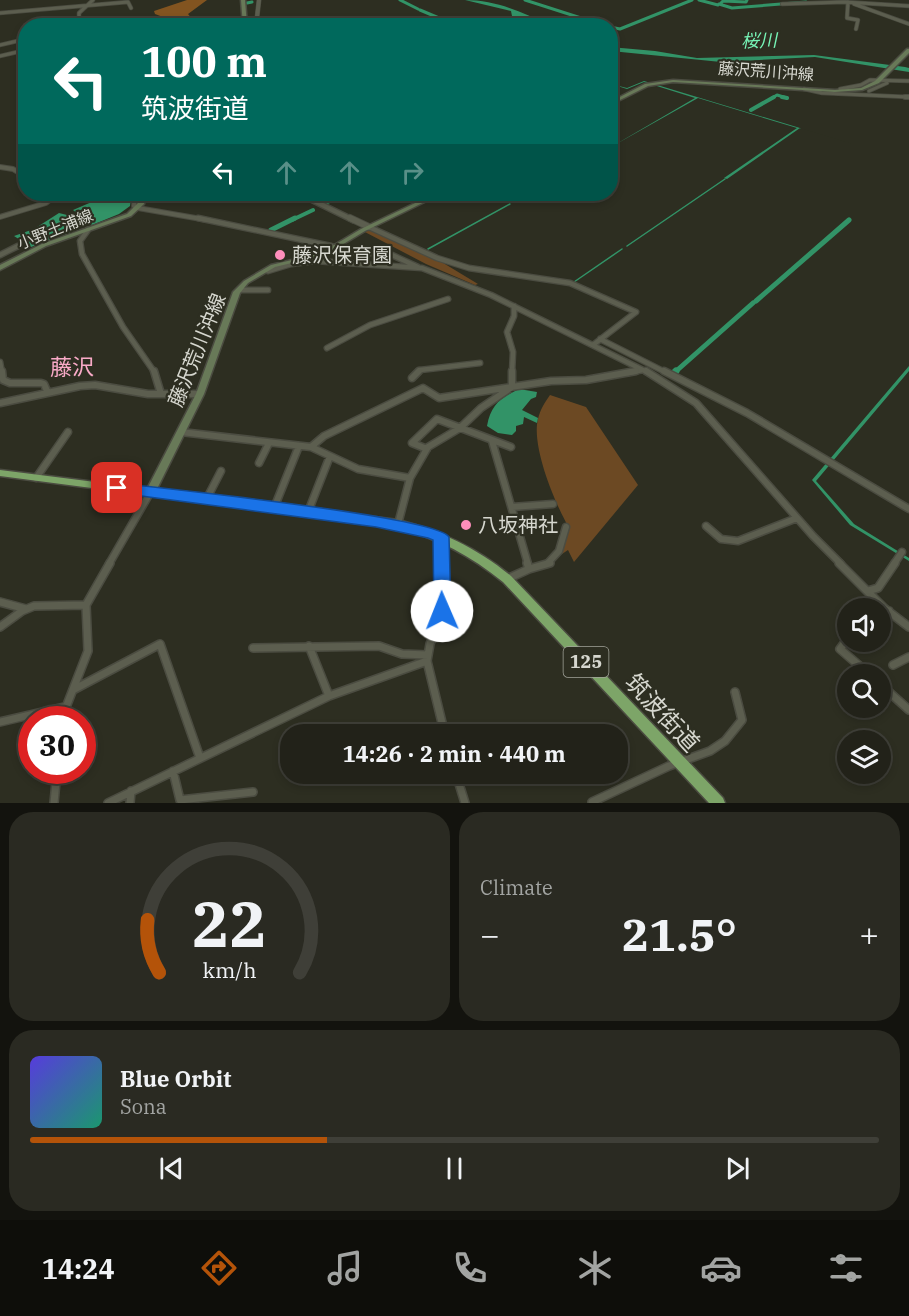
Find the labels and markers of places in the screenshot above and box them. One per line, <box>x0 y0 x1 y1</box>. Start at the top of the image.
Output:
place label: 藤沢保育園 <box>292 241 392 268</box>
marker: 藤沢保育園 <box>273 248 287 262</box>
pin <box>91 462 142 513</box>
place label: 八坂神社 <box>478 511 558 538</box>
marker: 八坂神社 <box>459 518 473 532</box>

